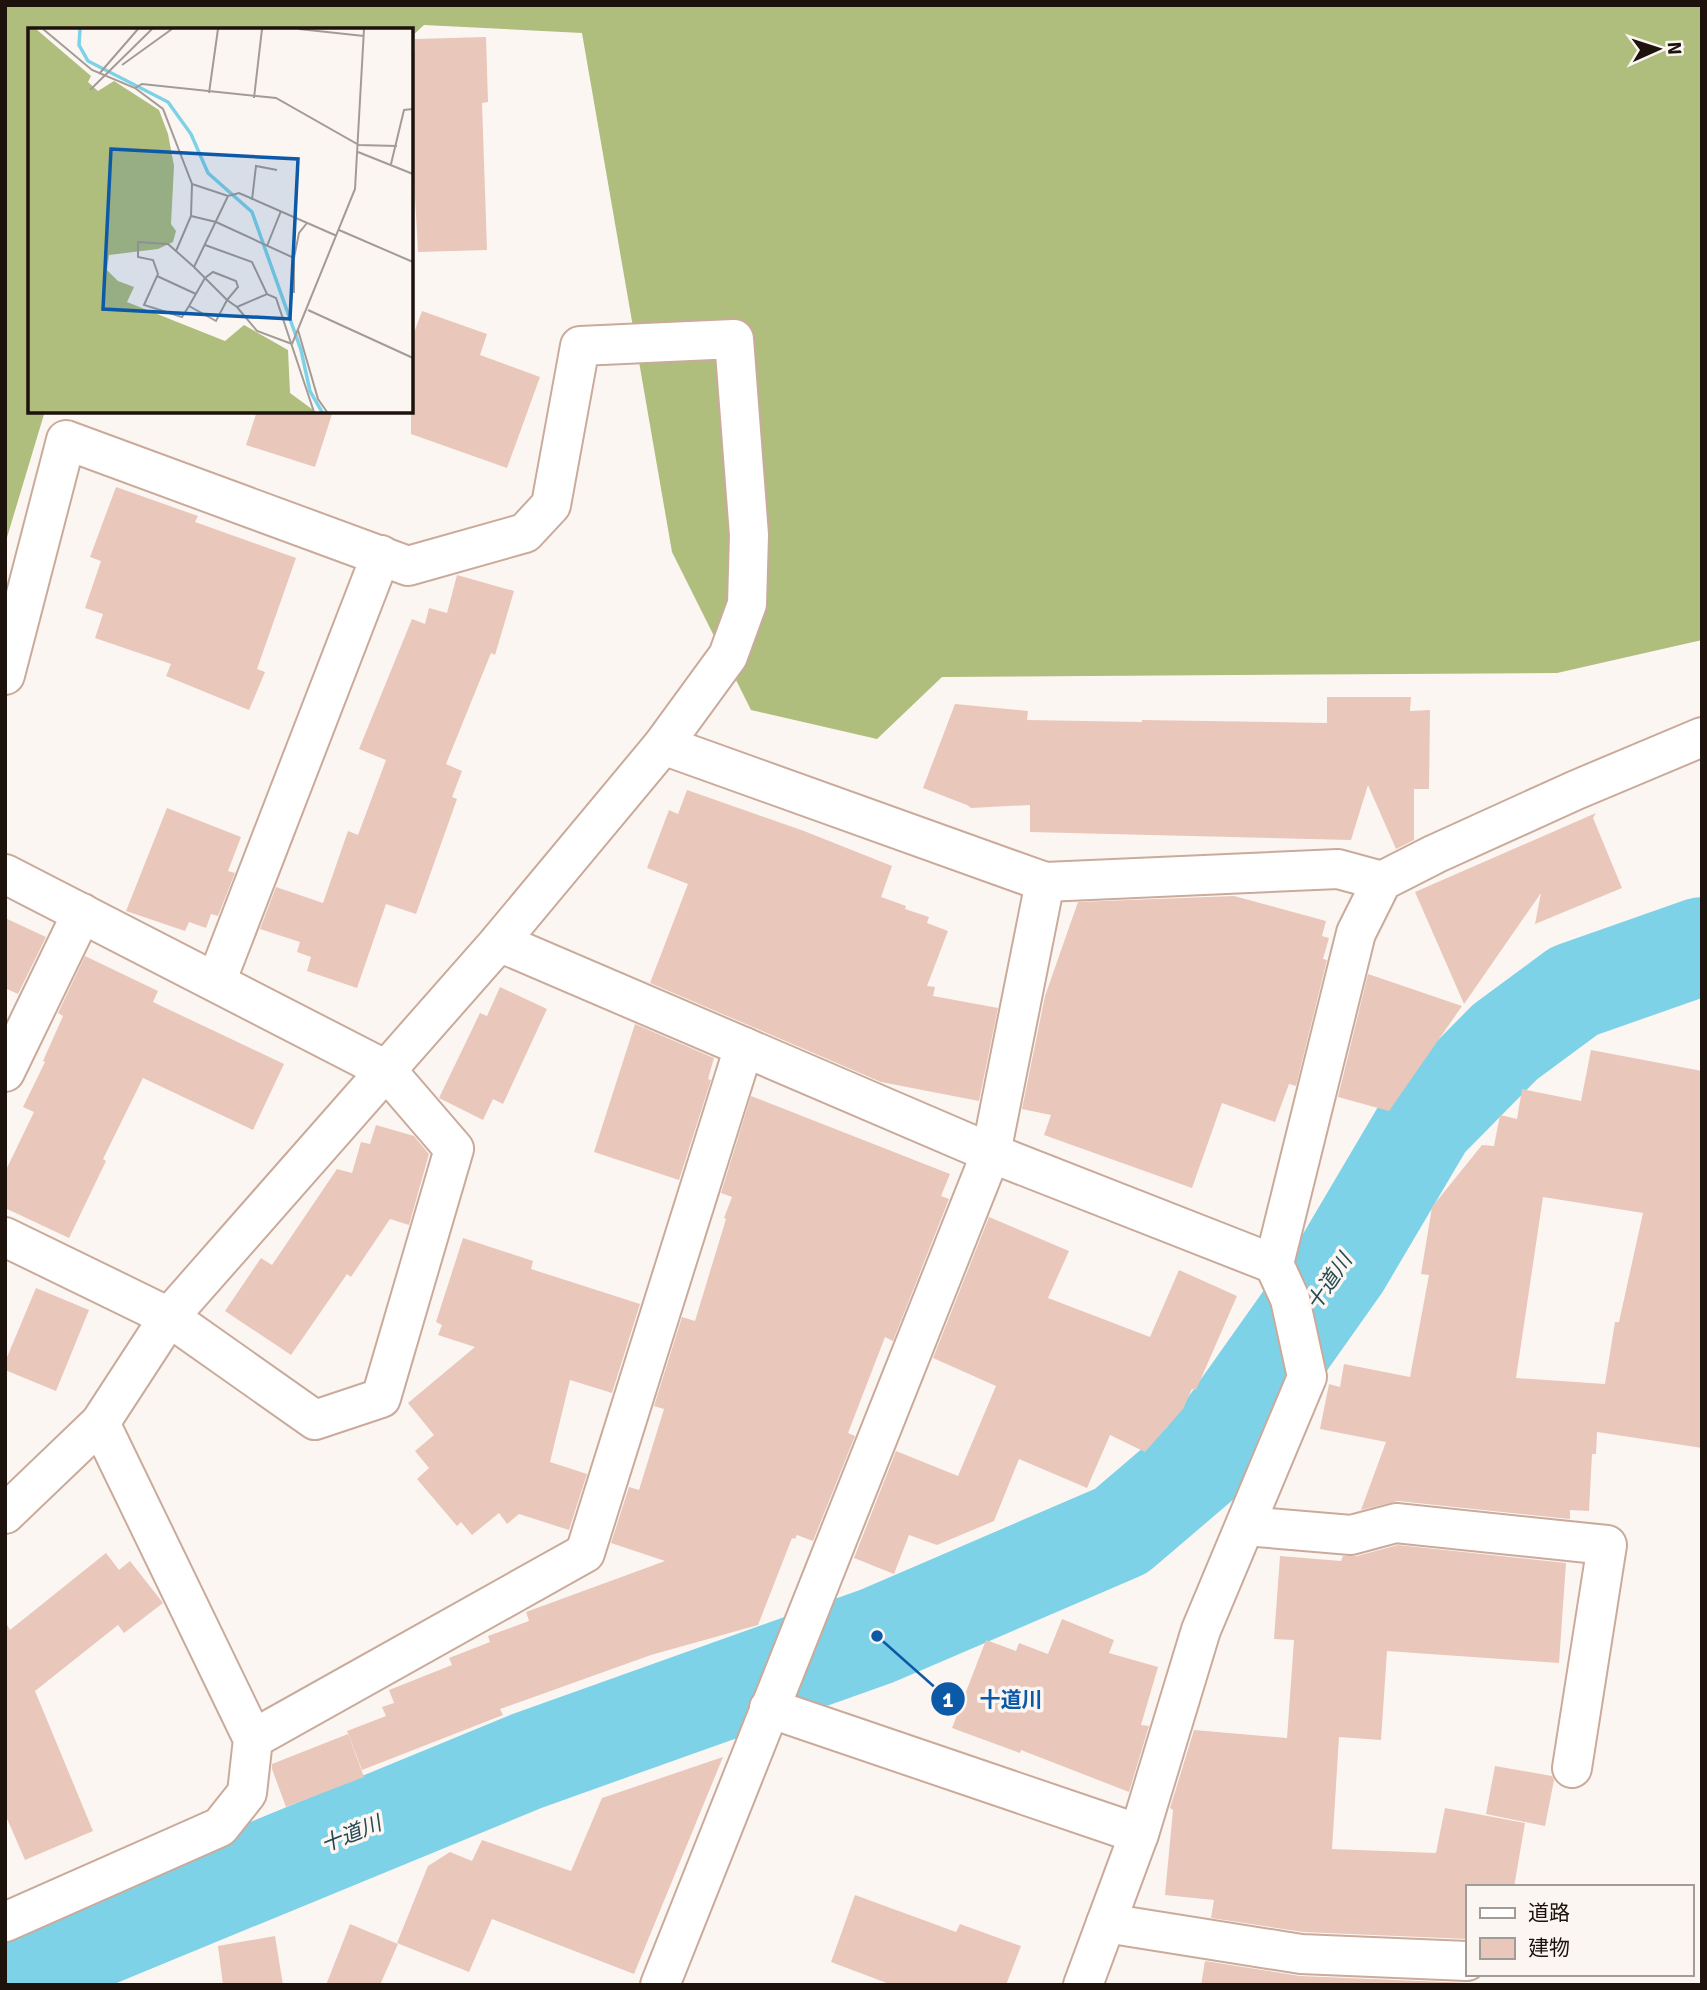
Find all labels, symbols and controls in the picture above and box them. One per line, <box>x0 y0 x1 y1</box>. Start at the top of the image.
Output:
north arrow <box>1623 14 1693 84</box>
inset map <box>28 28 413 413</box>
text: N <box>1662 41 1686 55</box>
water label: 十道川 <box>1301 1247 1359 1315</box>
callout: 十道川 <box>930 1678 1056 1720</box>
text: 1 <box>942 1687 954 1713</box>
text: 十道川 <box>980 1687 1043 1713</box>
water label: 十道川 <box>317 1809 387 1858</box>
legend <box>1466 1885 1693 1976</box>
text: 道路 <box>1528 1900 1570 1926</box>
text: 建物 <box>1528 1935 1570 1961</box>

